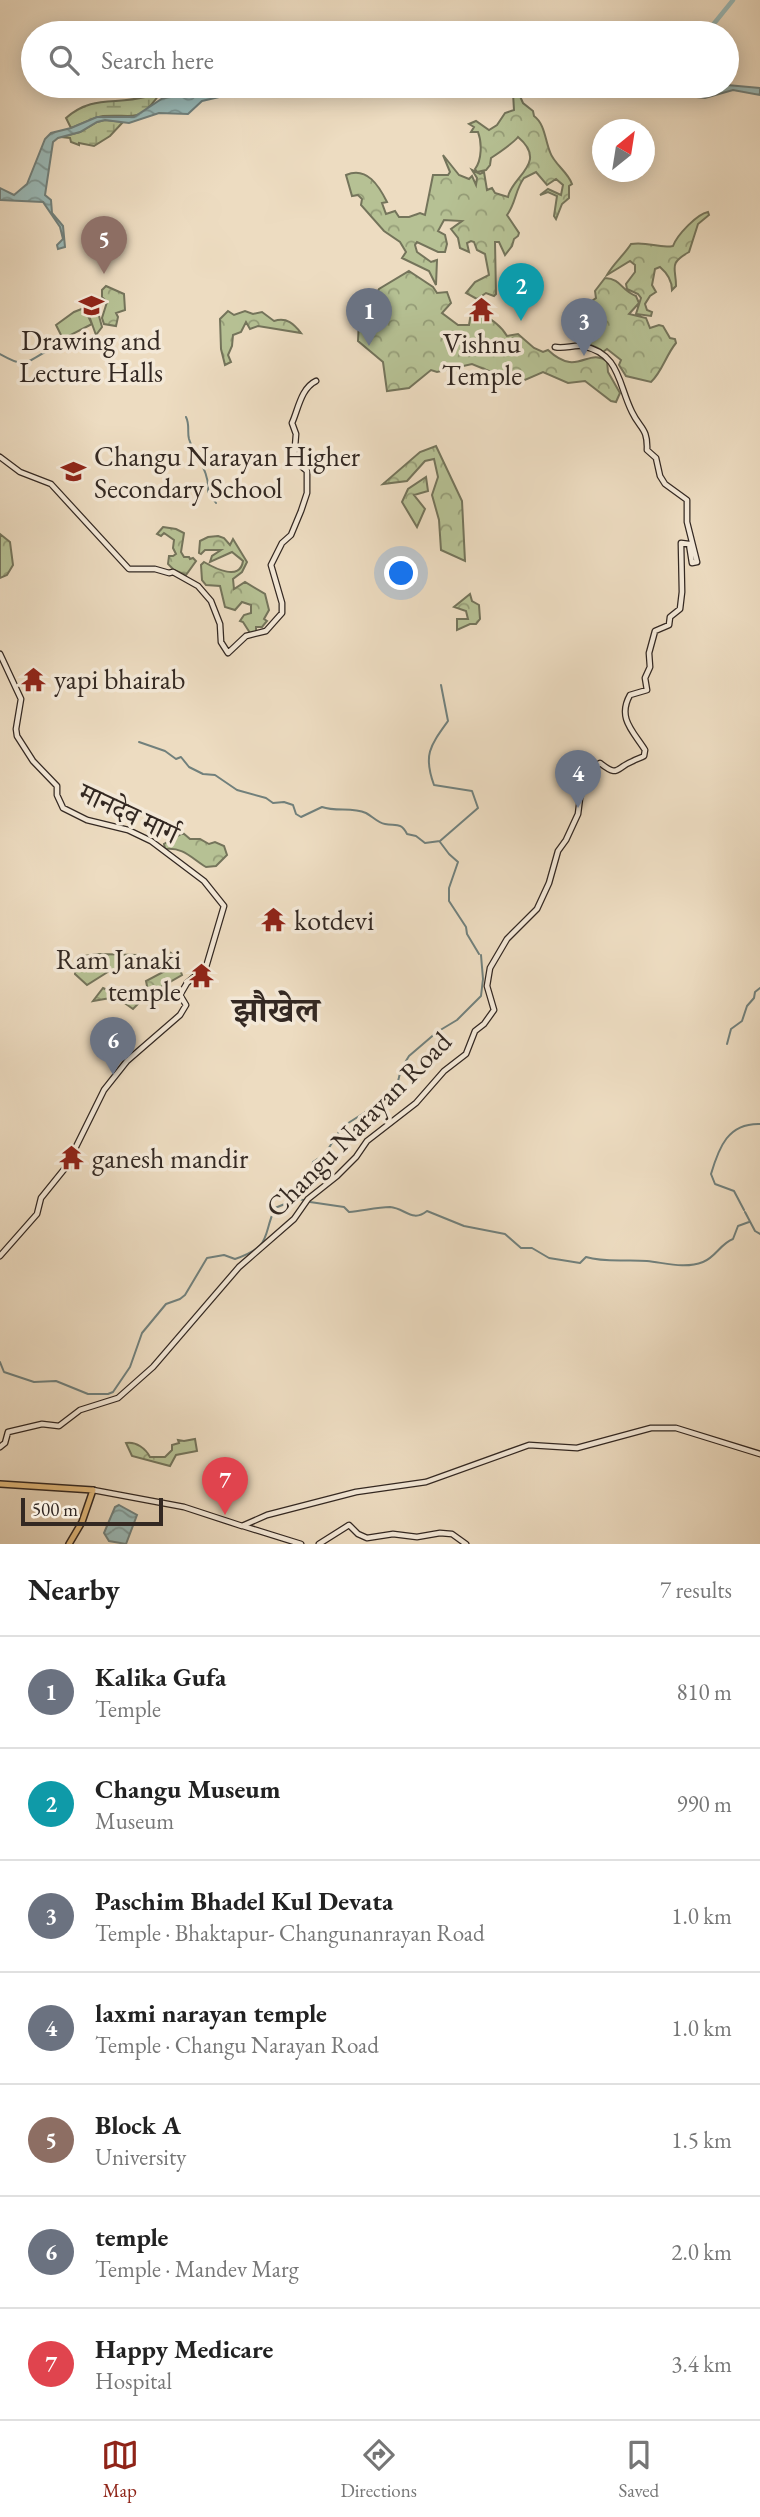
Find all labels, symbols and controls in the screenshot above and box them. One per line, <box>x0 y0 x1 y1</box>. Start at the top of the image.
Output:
search box <box>21 21 739 98</box>
icon: search <box>45 41 83 79</box>
text: Search here <box>101 43 214 77</box>
north arrow <box>592 119 655 182</box>
pin: 5 <box>81 216 127 274</box>
pin: 2 <box>498 263 544 321</box>
pin: 1 <box>346 288 392 346</box>
school or university icon: Drawing and Lecture Halls <box>77 292 105 320</box>
temple icon: Vishnu Temple <box>468 295 496 323</box>
pin: 3 <box>561 298 607 356</box>
place label: Drawing and Lecture Halls <box>19 322 163 390</box>
place label: Vishnu Temple <box>442 325 522 393</box>
place label: Changu Narayan Higher Secondary School <box>94 438 361 506</box>
school or university icon: Changu Narayan Higher Secondary School <box>60 458 88 486</box>
your location <box>384 556 418 590</box>
place label: yapi bhairab <box>54 661 185 697</box>
temple icon: yapi bhairab <box>20 665 48 693</box>
pin: 4 <box>555 750 601 808</box>
street label: मानदेव मार्ग <box>71 773 186 852</box>
place label: kotdevi <box>294 902 374 938</box>
temple icon: kotdevi <box>260 906 288 934</box>
place label: Ram Janaki temple <box>56 941 181 1009</box>
temple icon: Ram Janaki temple <box>187 961 215 989</box>
district label: झौखेल <box>230 987 321 1032</box>
pin: 6 <box>90 1017 136 1075</box>
street label: Changu Narayan Road <box>257 1023 459 1225</box>
place label: ganesh mandir <box>92 1140 249 1176</box>
temple icon: ganesh mandir <box>58 1144 86 1172</box>
pin: 7 <box>202 1457 248 1515</box>
scale bar <box>21 1495 163 1527</box>
text: 500 m <box>32 1497 78 1522</box>
text: Nearby <box>28 1570 120 1609</box>
text: 7 results <box>660 1575 732 1605</box>
text: Kalika Gufa <box>95 1660 226 1694</box>
text: 1 <box>45 1677 57 1707</box>
text: 810 m <box>676 1677 732 1707</box>
text: Temple <box>95 1694 161 1724</box>
text: Changu Museum <box>95 1772 281 1806</box>
text: 2 <box>45 1789 57 1819</box>
text: 990 m <box>676 1789 732 1819</box>
text: Museum <box>95 1806 174 1836</box>
text: Paschim Bhadel Kul Devata <box>95 1884 393 1918</box>
text: 3 <box>45 1901 57 1931</box>
text: 1.0 km <box>671 1901 732 1931</box>
text: Temple · Bhaktapur- Changunanrayan Road <box>95 1918 485 1948</box>
text: laxmi narayan temple <box>95 1996 327 2030</box>
text: 4 <box>45 2013 57 2043</box>
text: 1.0 km <box>671 2013 732 2043</box>
text: Temple · Changu Narayan Road <box>95 2030 379 2060</box>
text: Block A <box>95 2108 181 2142</box>
text: 5 <box>45 2125 57 2155</box>
text: 1.5 km <box>671 2125 732 2155</box>
text: University <box>95 2142 186 2172</box>
text: temple <box>95 2220 168 2254</box>
text: 6 <box>45 2237 57 2267</box>
text: 2.0 km <box>671 2237 732 2267</box>
text: Temple · Mandev Marg <box>95 2254 299 2284</box>
text: Happy Medicare <box>95 2332 273 2366</box>
text: 7 <box>45 2349 57 2379</box>
text: 3.4 km <box>671 2349 732 2379</box>
text: Hospital <box>95 2366 172 2396</box>
tab: Map <box>101 2436 139 2503</box>
tab: Directions <box>340 2436 417 2503</box>
tab: Saved <box>618 2436 659 2503</box>

